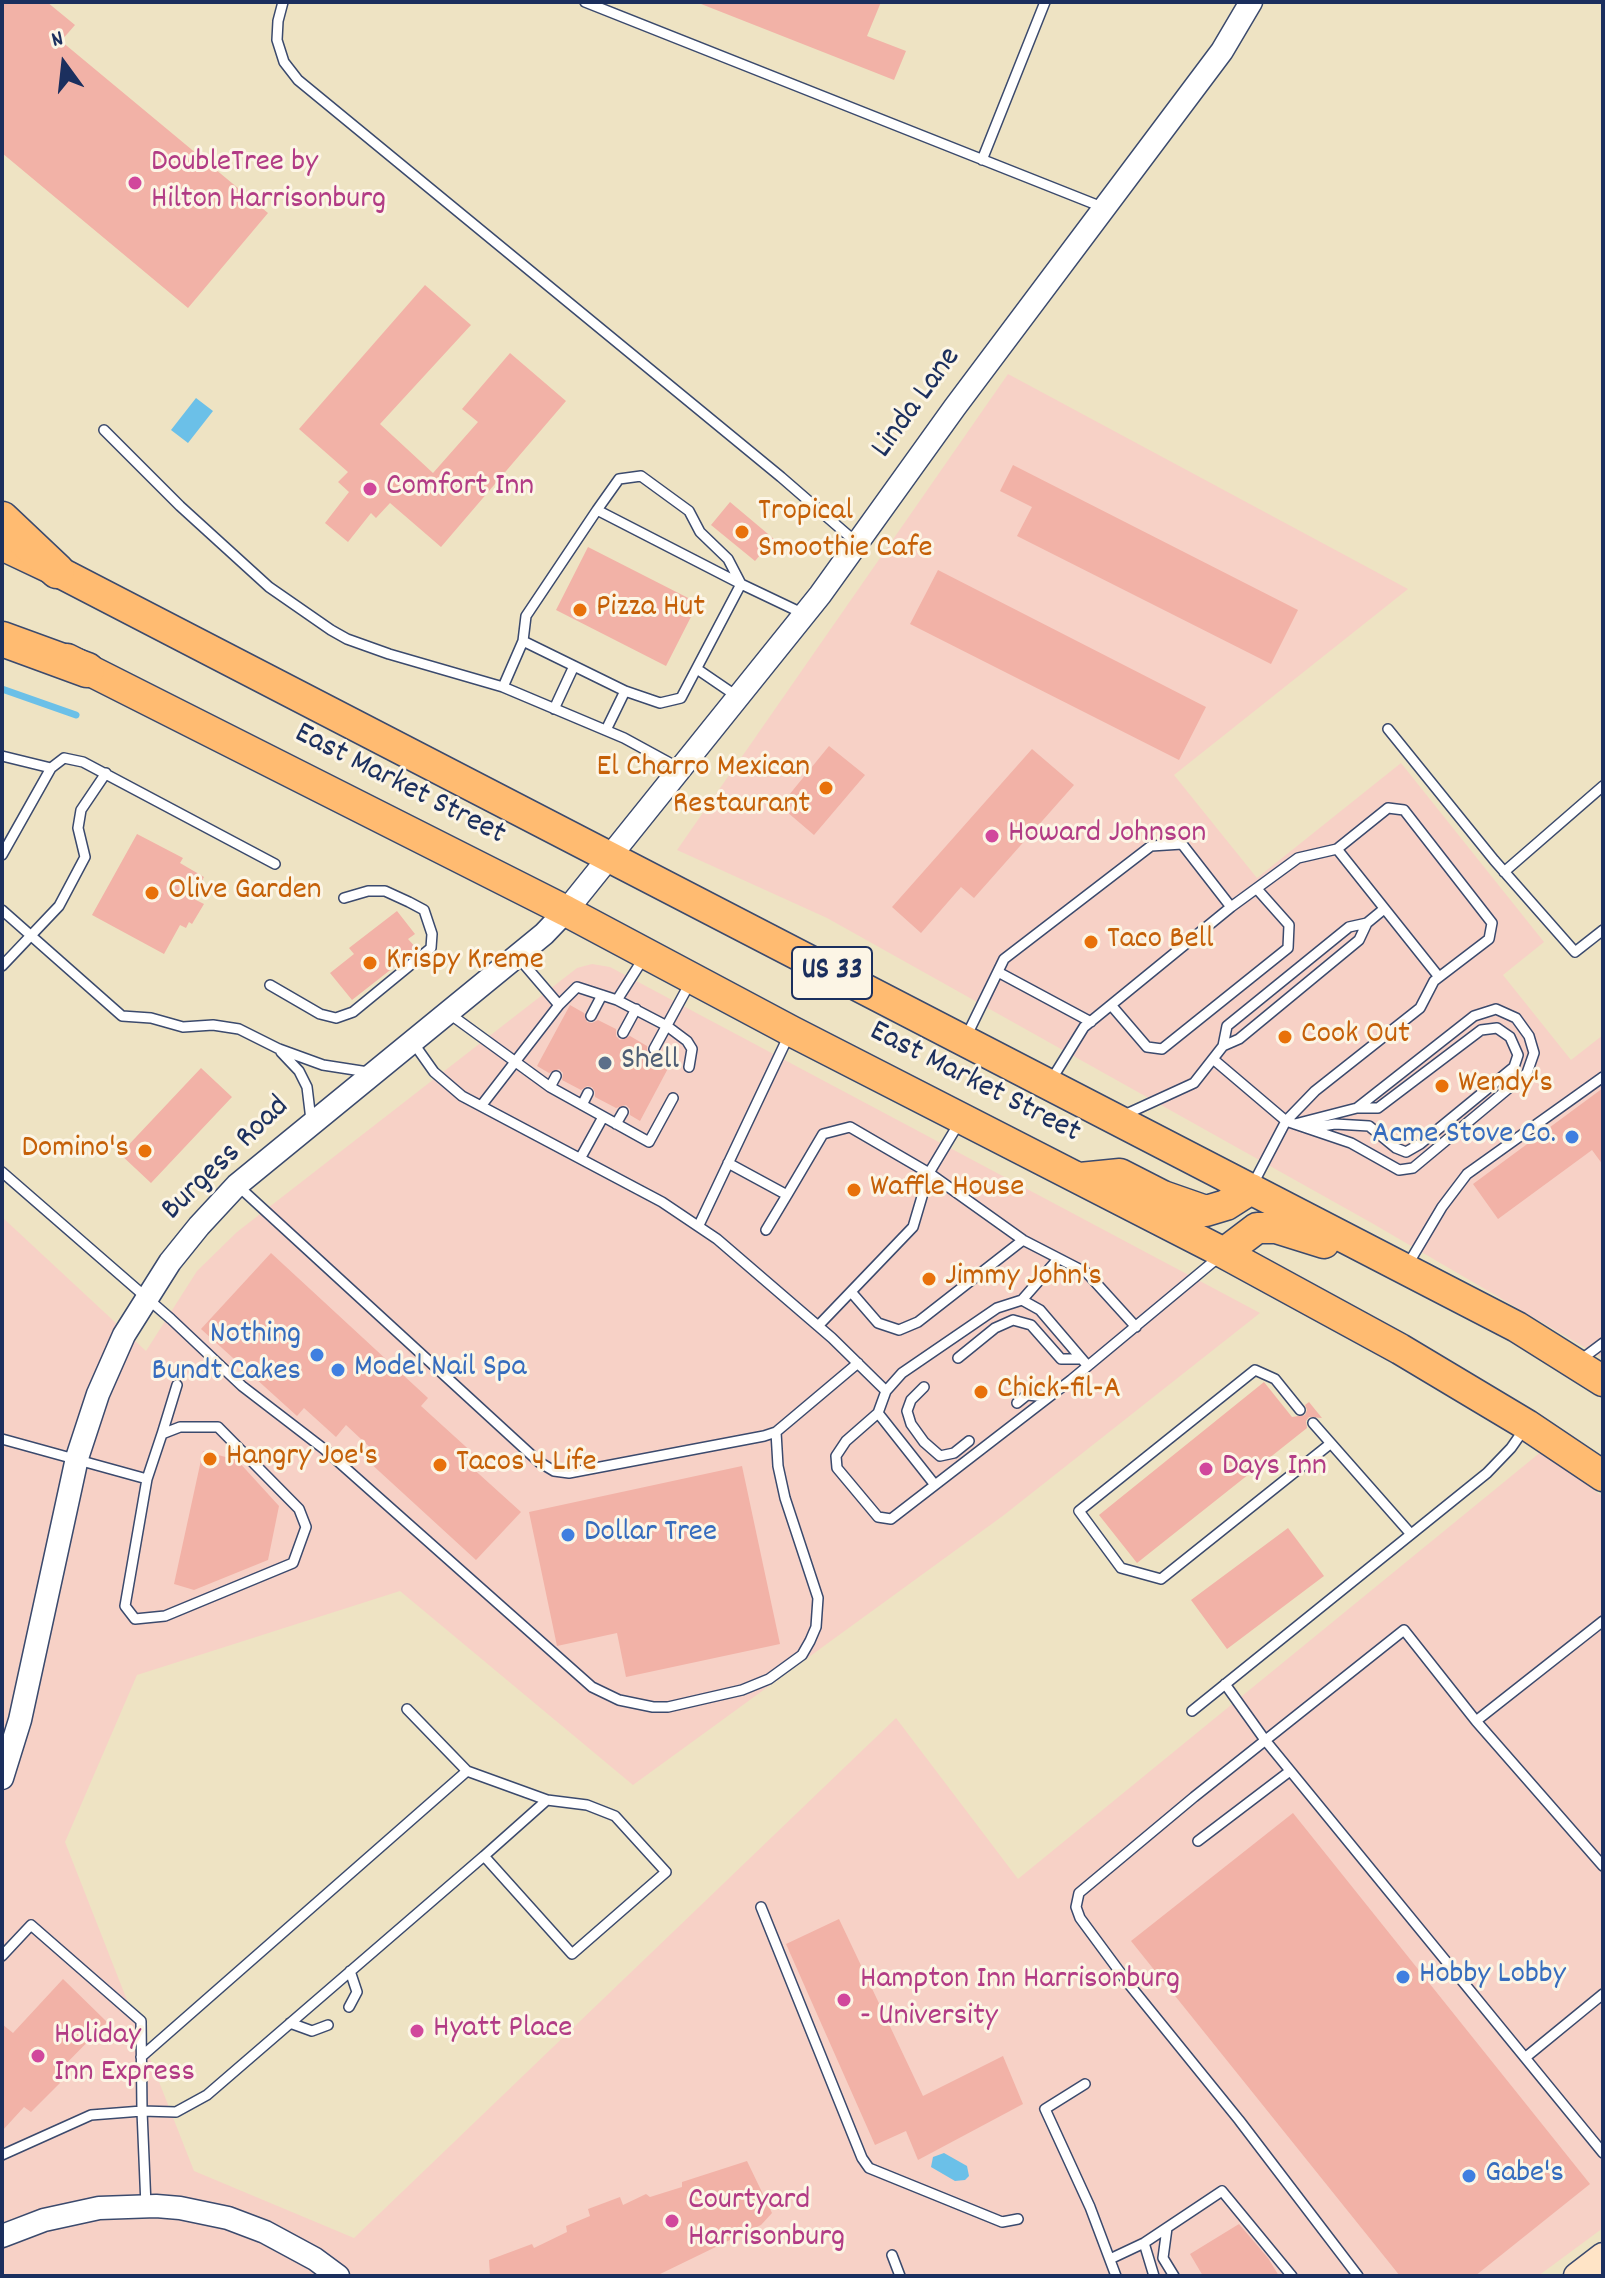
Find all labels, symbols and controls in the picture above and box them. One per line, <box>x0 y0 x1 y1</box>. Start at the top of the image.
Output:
north arrow <box>24 24 104 104</box>
text: N <box>48 24 67 57</box>
place label: DoubleTree by Hilton Harrisonburg <box>151 146 386 221</box>
marker: DoubleTree by Hilton Harrisonburg <box>126 174 144 192</box>
street label: Linda Lane <box>865 341 971 467</box>
place label: Comfort Inn <box>386 470 534 508</box>
marker: Comfort Inn <box>361 480 379 498</box>
place label: Tropical Smoothie Cafe <box>758 495 932 570</box>
marker: Tropical Smoothie Cafe <box>733 523 751 541</box>
place label: Pizza Hut <box>596 591 705 629</box>
marker: Pizza Hut <box>571 601 589 619</box>
street label: East Market Street <box>287 716 511 856</box>
place label: El Charro Mexican Restaurant <box>597 751 810 826</box>
marker: El Charro Mexican Restaurant <box>817 779 835 797</box>
place label: Howard Johnson <box>1008 817 1206 855</box>
marker: Howard Johnson <box>983 827 1001 845</box>
place label: Olive Garden <box>168 874 322 912</box>
marker: Olive Garden <box>143 884 161 902</box>
place label: Taco Bell <box>1107 923 1214 961</box>
marker: Taco Bell <box>1082 933 1100 951</box>
place label: Krispy Kreme <box>386 944 544 982</box>
road number: US 33 <box>792 947 872 999</box>
marker: Krispy Kreme <box>361 954 379 972</box>
street label: East Market Street <box>862 1014 1086 1154</box>
place label: Cook Out <box>1301 1018 1410 1056</box>
marker: Cook Out <box>1276 1028 1294 1046</box>
place label: Shell <box>621 1044 679 1082</box>
marker: Shell <box>596 1054 614 1072</box>
place label: Wendy's <box>1458 1067 1553 1105</box>
marker: Wendy's <box>1433 1077 1451 1095</box>
street label: Burgess Road <box>155 1090 299 1230</box>
place label: Acme Stove Co. <box>1372 1118 1556 1156</box>
marker: Acme Stove Co. <box>1563 1128 1581 1146</box>
place label: Domino's <box>22 1132 129 1170</box>
marker: Domino's <box>136 1142 154 1160</box>
place label: Waffle House <box>870 1171 1024 1209</box>
marker: Waffle House <box>845 1181 863 1199</box>
place label: Jimmy John's <box>945 1260 1102 1298</box>
marker: Jimmy John's <box>920 1270 938 1288</box>
place label: Nothing Bundt Cakes <box>152 1318 301 1393</box>
marker: Nothing Bundt Cakes <box>308 1346 326 1364</box>
place label: Model Nail Spa <box>354 1351 527 1389</box>
marker: Model Nail Spa <box>329 1361 347 1379</box>
place label: Chick-fil-A <box>997 1373 1121 1411</box>
marker: Chick-fil-A <box>972 1383 990 1401</box>
place label: Hangry Joe's <box>226 1440 378 1478</box>
place label: Tacos 4 Life <box>456 1446 597 1484</box>
marker: Hangry Joe's <box>201 1450 219 1468</box>
place label: Days Inn <box>1222 1450 1327 1488</box>
marker: Tacos 4 Life <box>431 1456 449 1474</box>
marker: Days Inn <box>1197 1460 1215 1478</box>
place label: Dollar Tree <box>584 1516 717 1554</box>
marker: Dollar Tree <box>559 1526 577 1544</box>
place label: Hobby Lobby <box>1419 1958 1566 1996</box>
place label: Hampton Inn Harrisonburg - University <box>860 1963 1180 2038</box>
marker: Hobby Lobby <box>1394 1968 1412 1986</box>
marker: Hampton Inn Harrisonburg - University <box>835 1991 853 2009</box>
place label: Hyatt Place <box>433 2012 572 2050</box>
place label: Holiday Inn Express <box>54 2019 195 2094</box>
marker: Hyatt Place <box>408 2022 426 2040</box>
marker: Holiday Inn Express <box>29 2047 47 2065</box>
place label: Gabe's <box>1485 2157 1564 2195</box>
marker: Gabe's <box>1460 2167 1478 2185</box>
place label: Courtyard Harrisonburg <box>688 2184 845 2259</box>
marker: Courtyard Harrisonburg <box>663 2212 681 2230</box>

